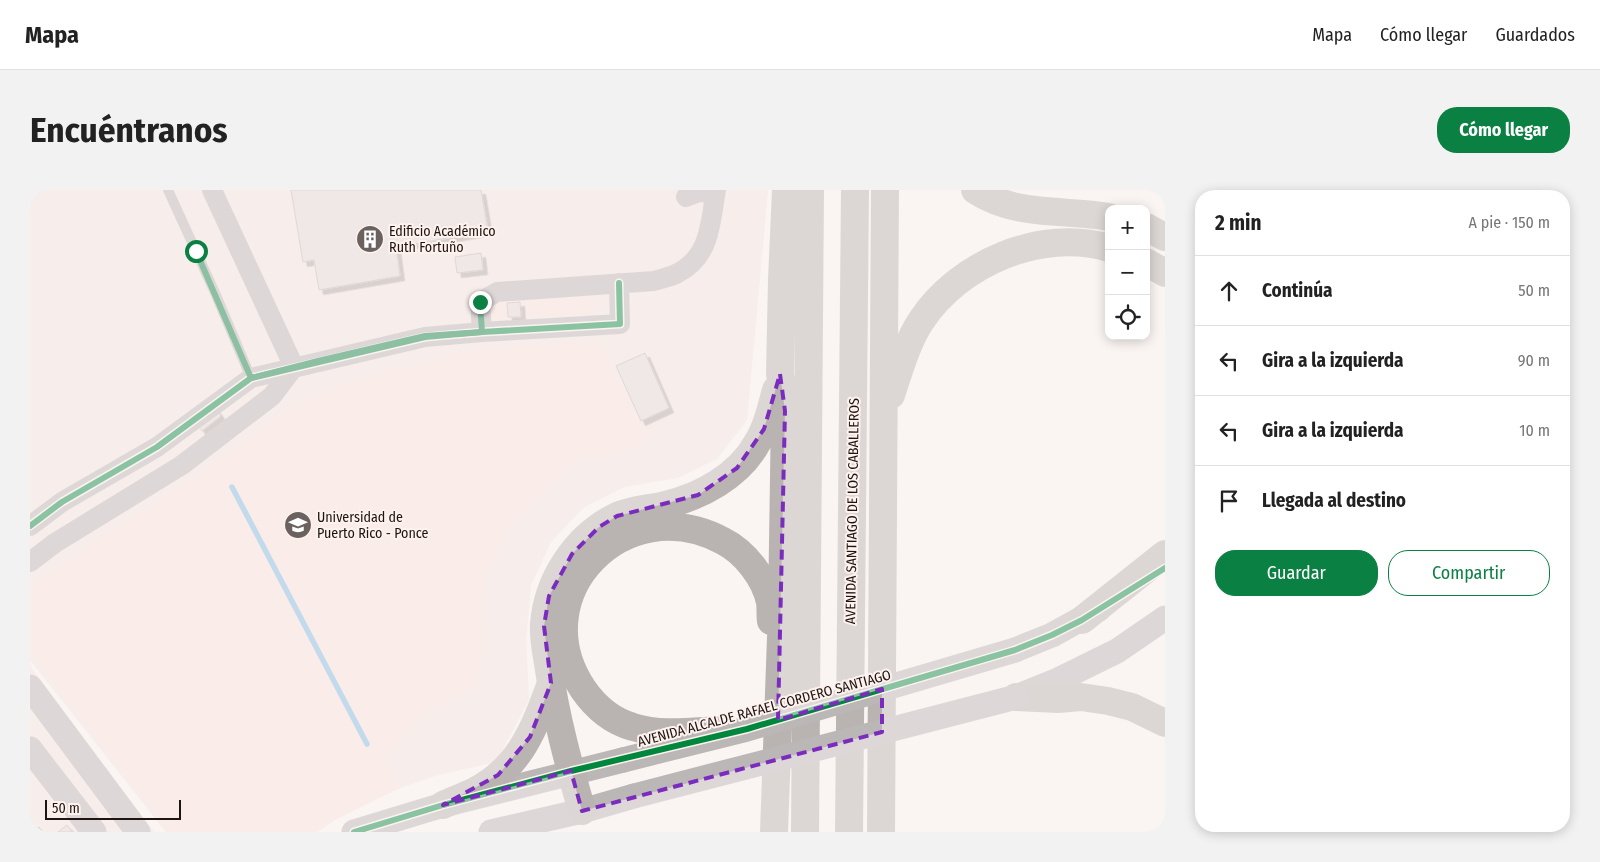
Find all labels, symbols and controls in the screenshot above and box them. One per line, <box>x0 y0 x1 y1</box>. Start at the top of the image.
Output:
text: Mapa <box>25 21 79 49</box>
text: Mapa <box>1312 24 1352 46</box>
text: Cómo llegar <box>1380 24 1467 46</box>
text: Guardados <box>1495 24 1575 46</box>
button: Cómo llegar <box>1437 107 1570 153</box>
text: Encuéntranos <box>30 109 228 151</box>
map controls <box>1105 205 1150 340</box>
button: + <box>1105 205 1150 250</box>
text: 2 min <box>1215 210 1262 236</box>
text: A pie · 150 m <box>1468 213 1550 232</box>
place label: Edificio Académico Ruth Fortuño <box>389 223 496 256</box>
building icon: Edificio Académico Ruth Fortuño <box>355 224 385 254</box>
route start <box>185 240 208 263</box>
button: − <box>1105 250 1150 295</box>
icon: ahead <box>1215 277 1243 305</box>
text: Continúa <box>1262 279 1333 302</box>
text: 50 m <box>1518 281 1550 300</box>
route end <box>469 291 492 314</box>
button: locate <box>1105 295 1150 340</box>
icon: left <box>1215 347 1243 375</box>
text: Gira a la izquierda <box>1262 349 1404 372</box>
text: 90 m <box>1518 351 1550 370</box>
street label: AVENIDA SANTIAGO DE LOS CABALLEROS <box>842 398 863 624</box>
icon: left <box>1215 417 1243 445</box>
text: Gira a la izquierda <box>1262 419 1404 442</box>
text: 10 m <box>1519 421 1550 440</box>
icon: arrive <box>1215 487 1243 515</box>
text: Llegada al destino <box>1262 489 1406 512</box>
place label: Universidad de Puerto Rico - Ponce <box>317 509 428 542</box>
school or university icon: Universidad de Puerto Rico - Ponce <box>283 510 313 540</box>
button: Guardar <box>1215 550 1378 596</box>
button: Compartir <box>1388 550 1550 596</box>
street label: AVENIDA ALCALDE RAFAEL CORDERO SANTIAGO <box>636 666 893 751</box>
scale bar <box>45 797 181 820</box>
text: 50 m <box>52 800 80 817</box>

